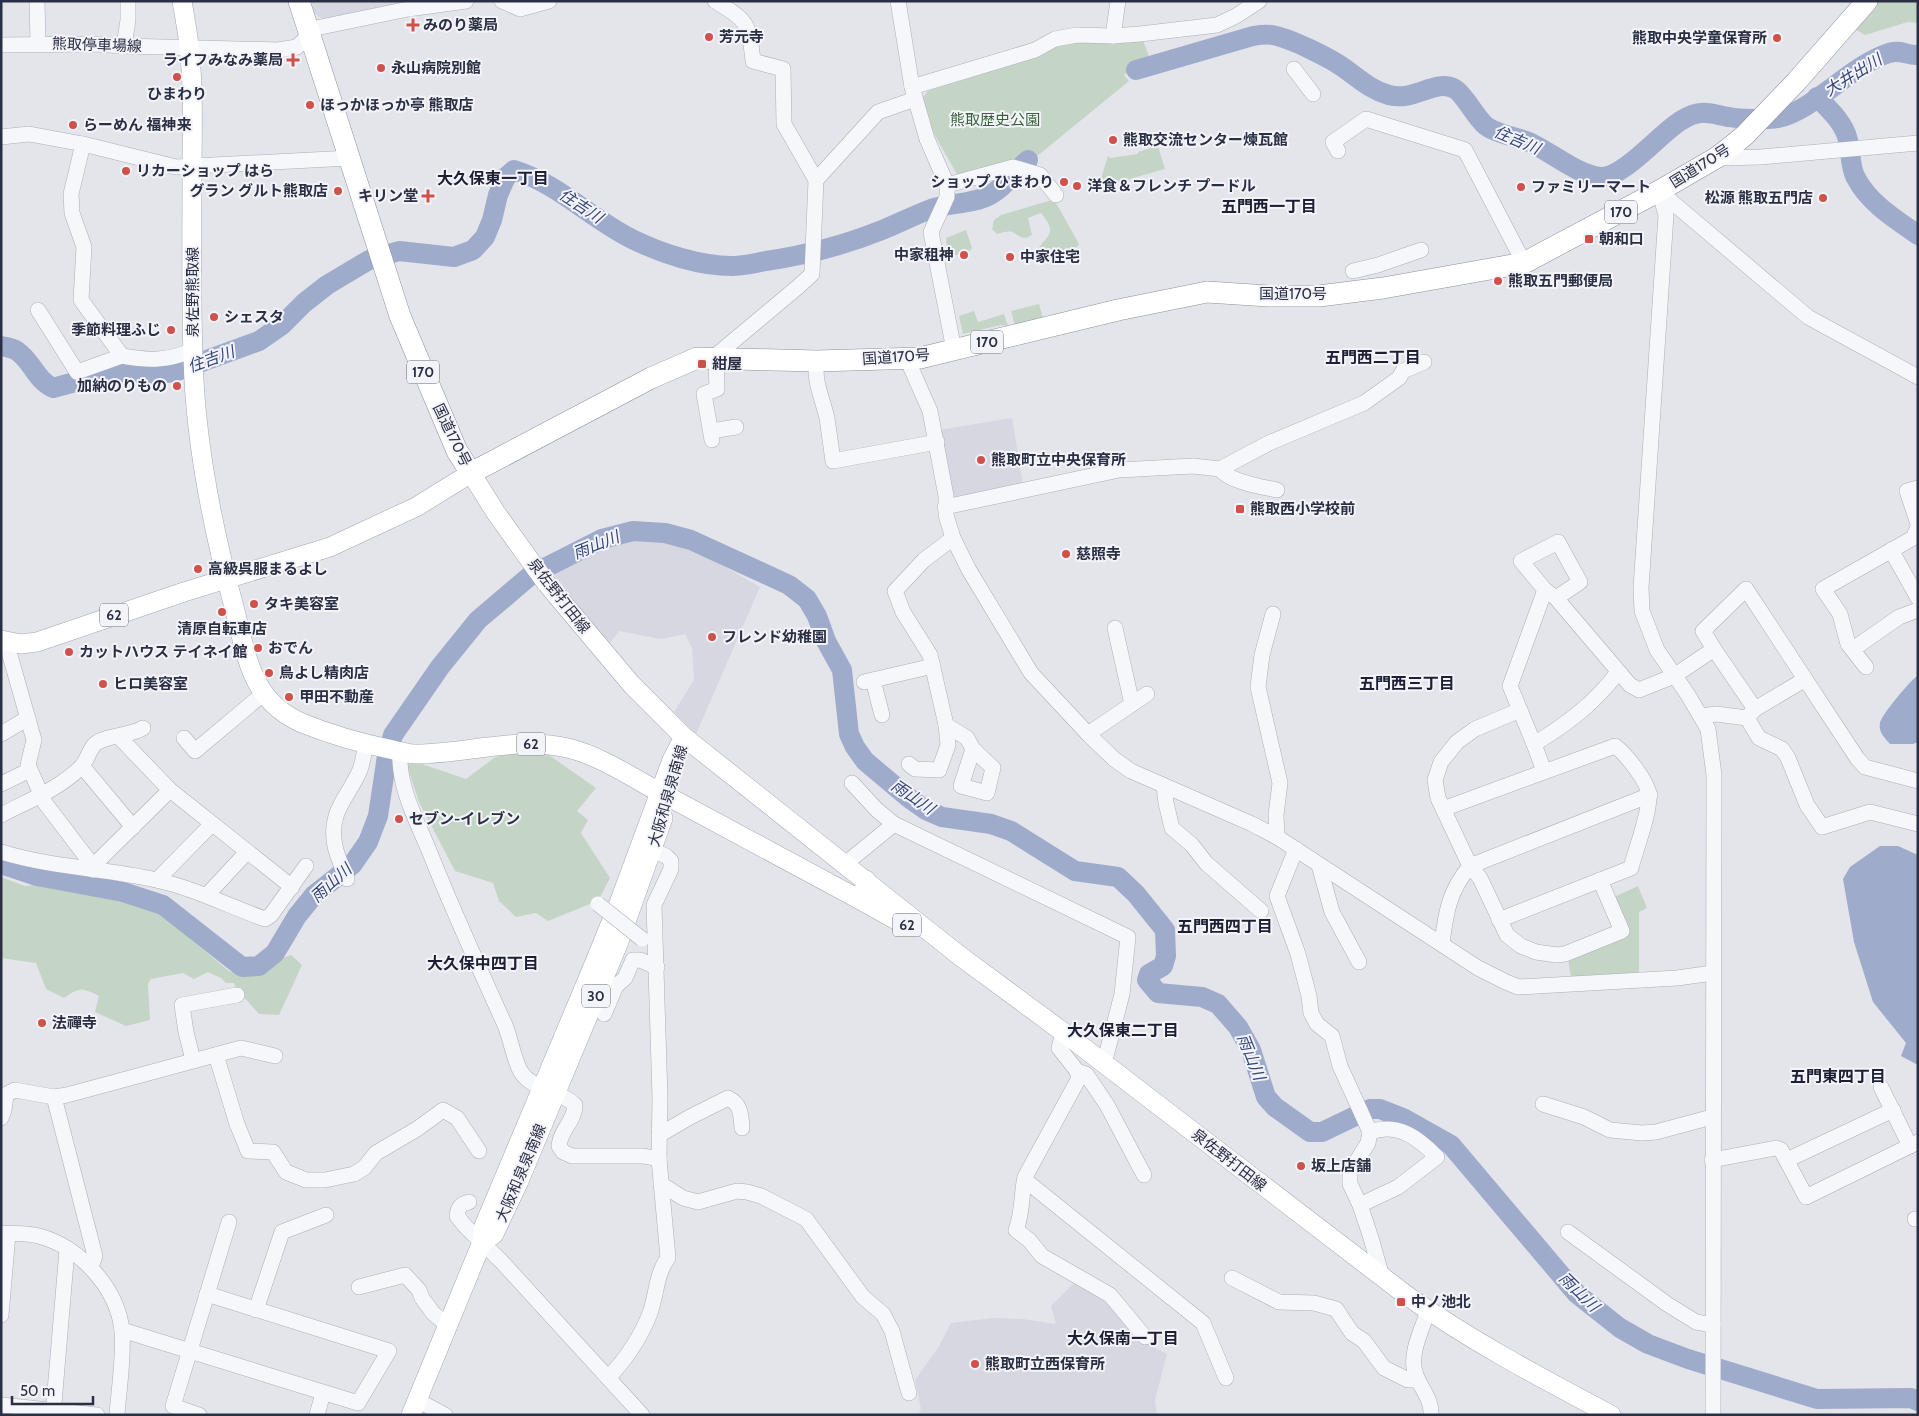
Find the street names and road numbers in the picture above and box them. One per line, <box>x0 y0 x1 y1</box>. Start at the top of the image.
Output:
street label: 熊取停車場線 <box>52 34 142 56</box>
street label: 国道170号 <box>1666 140 1734 192</box>
road number: 170 <box>1605 200 1637 223</box>
street label: 泉佐野熊取線 <box>184 247 202 337</box>
street label: 国道170号 <box>1259 285 1327 303</box>
road number: 170 <box>971 331 1003 354</box>
street label: 国道170号 <box>862 346 930 368</box>
road number: 170 <box>407 361 439 384</box>
street label: 国道170号 <box>429 401 475 469</box>
street label: 泉佐野打田線 <box>524 555 594 637</box>
road number: 62 <box>100 604 128 626</box>
road number: 62 <box>517 732 545 756</box>
street label: 大阪和泉泉南線 <box>645 743 691 849</box>
road number: 62 <box>893 914 921 936</box>
road number: 30 <box>582 984 610 1008</box>
street label: 大阪和泉泉南線 <box>492 1121 550 1225</box>
street label: 泉佐野打田線 <box>1188 1125 1270 1195</box>

